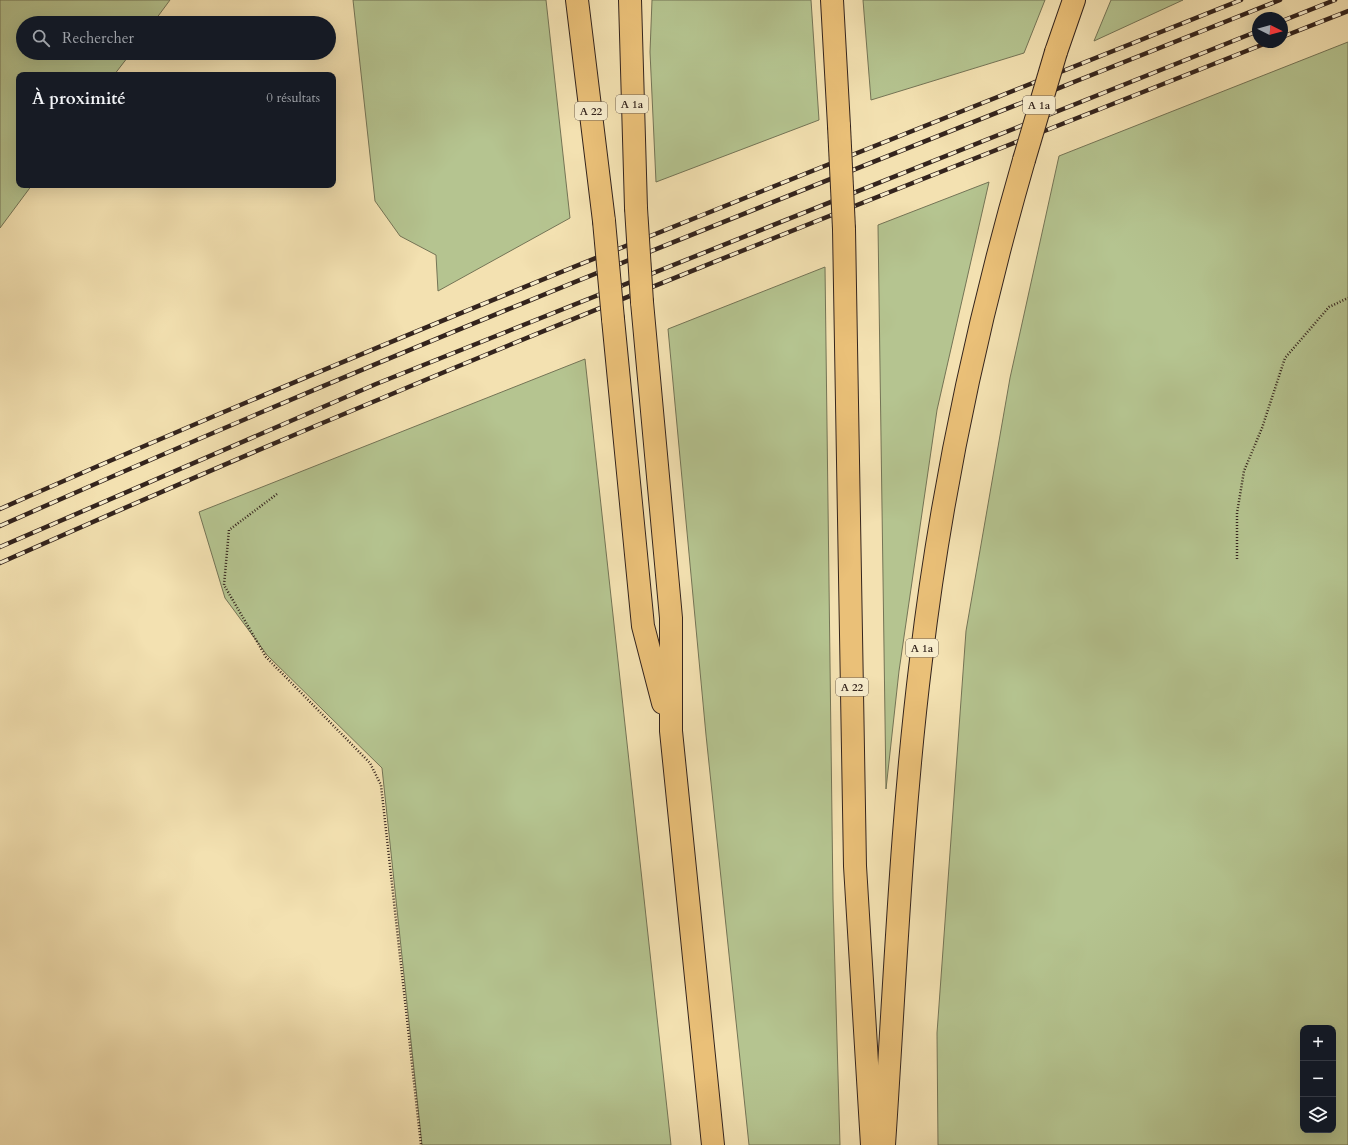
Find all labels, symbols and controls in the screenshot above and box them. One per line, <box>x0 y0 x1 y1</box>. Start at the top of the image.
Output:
north arrow <box>1252 12 1288 48</box>
search box <box>16 16 336 60</box>
icon: search <box>30 27 52 49</box>
text: Rechercher <box>62 28 134 48</box>
text: À proximité <box>32 87 126 110</box>
text: 0 résultats <box>266 89 320 107</box>
road number: A 1a <box>616 95 648 113</box>
road number: A 1a <box>1023 96 1055 114</box>
road number: A 22 <box>575 102 607 120</box>
road number: A 1a <box>906 639 938 657</box>
road number: A 22 <box>836 678 868 696</box>
map controls <box>1300 1025 1336 1133</box>
button: + <box>1300 1025 1336 1061</box>
button: − <box>1300 1061 1336 1097</box>
button: layers <box>1300 1097 1336 1133</box>

